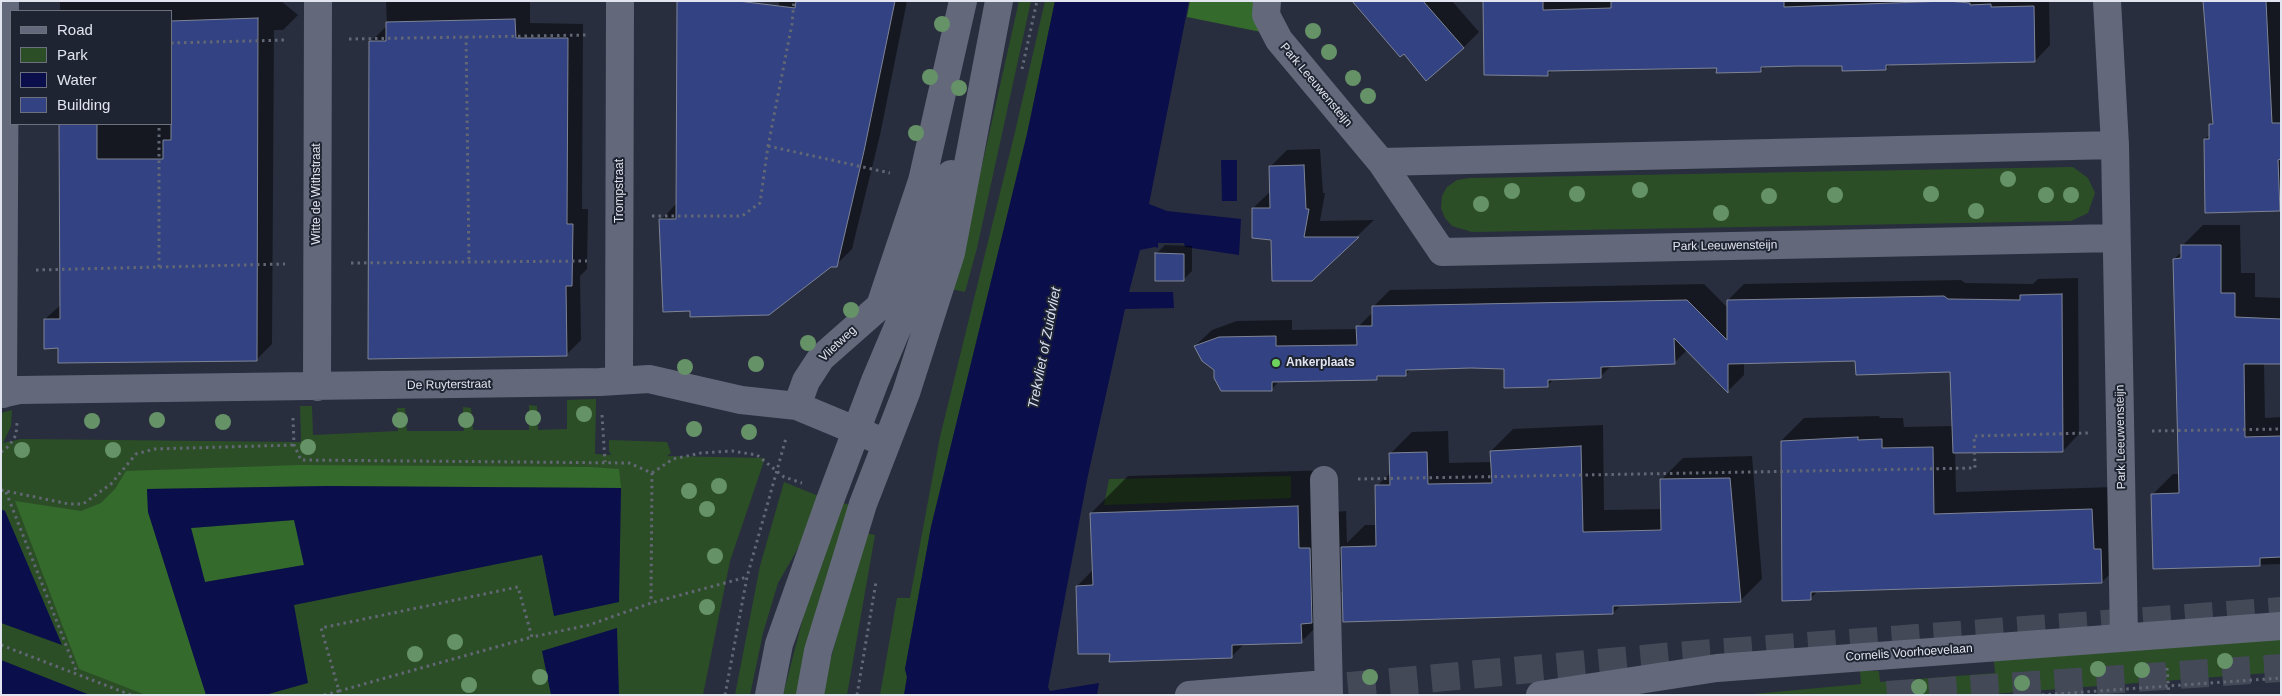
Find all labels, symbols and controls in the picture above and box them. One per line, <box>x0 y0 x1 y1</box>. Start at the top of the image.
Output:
legend <box>10 10 172 125</box>
text: Road <box>57 21 93 38</box>
street label: Park Leeuwensteijn <box>1277 40 1355 130</box>
text: Park <box>57 46 88 63</box>
text: Water <box>57 71 96 88</box>
text: Building <box>57 96 110 113</box>
street label: Witte de Withstraat <box>310 143 324 245</box>
street label: Trompstraat <box>613 159 627 223</box>
street label: Park Leeuwensteijn <box>1673 238 1777 254</box>
water label: Trekvliet of Zuidvliet <box>1025 286 1065 410</box>
street label: Vlietweg <box>817 323 859 365</box>
place label: Ankerplaats <box>1286 356 1355 370</box>
marker: Ankerplaats <box>1270 357 1282 369</box>
street label: De Ruyterstraat <box>407 377 491 393</box>
street label: Park Leeuwensteijn <box>2113 385 2129 489</box>
street label: Cornelis Voorhoevelaan <box>1845 641 1973 665</box>

